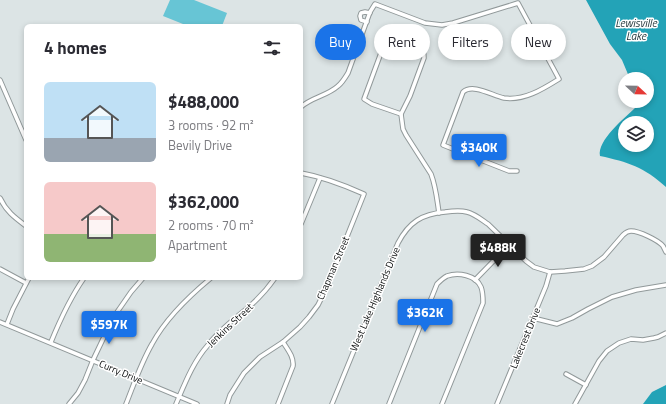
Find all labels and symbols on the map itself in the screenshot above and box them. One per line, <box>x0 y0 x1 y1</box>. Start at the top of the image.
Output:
water label: Lewisville Lake <box>615 15 658 44</box>
north arrow <box>618 72 654 108</box>
pin: $340K <box>451 134 507 168</box>
street label: Chapman Street <box>313 233 353 302</box>
pin: $488K <box>470 234 526 268</box>
street label: West Lake Highlands Drive <box>346 245 404 353</box>
street label: Jenkins Street <box>204 299 257 350</box>
pin: $362K <box>397 299 453 333</box>
street label: Lakecrest Drive <box>506 305 544 371</box>
pin: $597K <box>81 311 137 345</box>
street label: Curry Drive <box>97 356 145 388</box>

